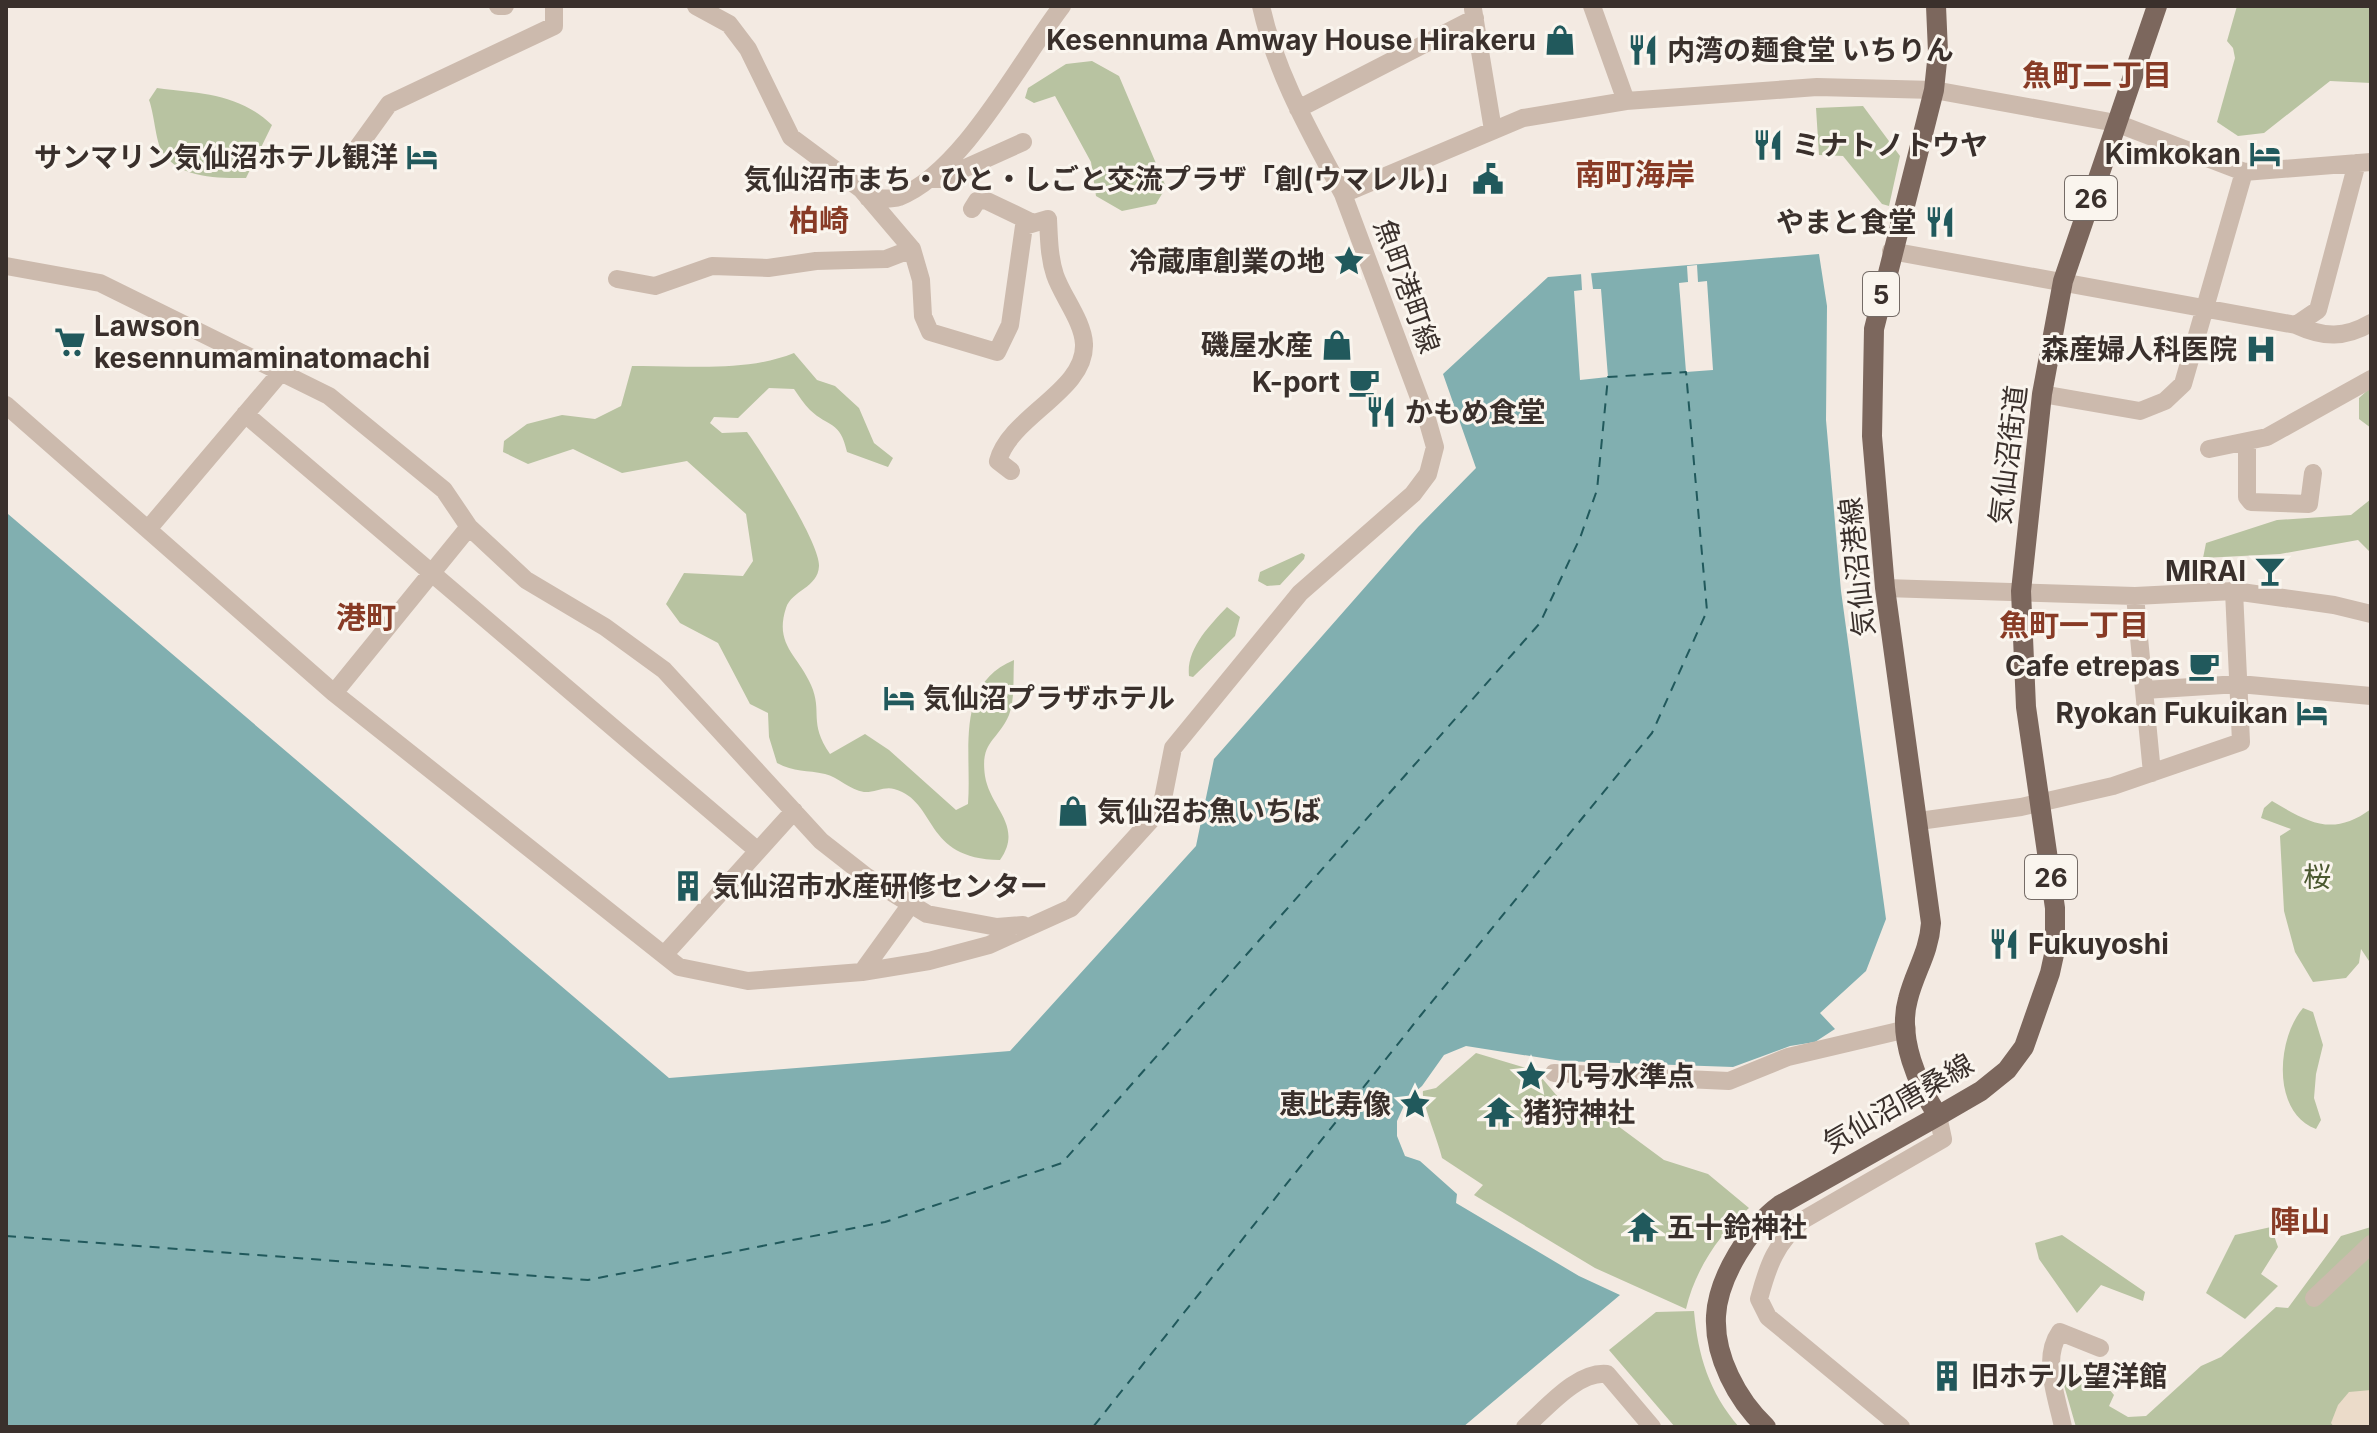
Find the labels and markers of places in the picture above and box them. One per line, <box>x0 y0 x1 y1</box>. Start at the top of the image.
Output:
place label: Kesennuma Amway House Hirakeru <box>1046 23 1536 57</box>
shop icon: Kesennuma Amway House Hirakeru <box>1543 23 1577 57</box>
restaurant icon: 内湾の麺食堂 いちりん <box>1626 33 1660 67</box>
place label: 内湾の麺食堂 いちりん <box>1667 33 1954 67</box>
restaurant icon: ミナトノトウヤ <box>1751 128 1785 162</box>
place label: ミナトノトウヤ <box>1792 128 1988 162</box>
place label: Kimkokan <box>2105 137 2241 171</box>
hotel icon: Kimkokan <box>2248 137 2282 171</box>
place label: サンマリン気仙沼ホテル観洋 <box>34 140 398 174</box>
hotel icon: サンマリン気仙沼ホテル観洋 <box>405 140 439 174</box>
place label: 気仙沼市まち・ひと・しごと交流プラザ「創(ウマレル)」 <box>744 162 1464 196</box>
public building icon: 気仙沼市まち・ひと・しごと交流プラザ「創(ウマレル)」 <box>1471 162 1505 196</box>
place label: やまと食堂 <box>1776 205 1916 239</box>
restaurant icon: やまと食堂 <box>1923 205 1957 239</box>
place label: 冷蔵庫創業の地 <box>1129 244 1325 278</box>
place icon: 冷蔵庫創業の地 <box>1332 244 1366 278</box>
place label: Lawson kesennumaminatomachi <box>94 309 430 375</box>
supermarket icon: Lawson kesennumaminatomachi <box>53 325 87 359</box>
place label: 磯屋水産 <box>1201 328 1313 362</box>
shop icon: 磯屋水産 <box>1320 328 1354 362</box>
place label: 森産婦人科医院 <box>2041 332 2237 366</box>
hospital icon: 森産婦人科医院 <box>2244 332 2278 366</box>
place label: K-port <box>1252 365 1340 399</box>
cafe icon: K-port <box>1347 365 1381 399</box>
restaurant icon: かもめ食堂 <box>1364 395 1398 429</box>
place label: かもめ食堂 <box>1405 395 1545 429</box>
place label: MIRAI <box>2165 554 2246 588</box>
bar icon: MIRAI <box>2253 554 2287 588</box>
place label: Cafe etrepas <box>2005 649 2180 683</box>
cafe icon: Cafe etrepas <box>2187 649 2221 683</box>
hotel icon: 気仙沼プラザホテル <box>882 681 916 715</box>
place label: 気仙沼プラザホテル <box>923 681 1175 715</box>
place label: Ryokan Fukuikan <box>2055 696 2288 730</box>
hotel icon: Ryokan Fukuikan <box>2295 696 2329 730</box>
shop icon: 気仙沼お魚いちば <box>1056 794 1090 828</box>
place label: 気仙沼お魚いちば <box>1097 794 1321 828</box>
building icon: 気仙沼市水産研修センター <box>671 869 705 903</box>
place label: 気仙沼市水産研修センター <box>712 869 1048 903</box>
restaurant icon: Fukuyoshi <box>1987 927 2021 961</box>
place label: Fukuyoshi <box>2028 927 2169 961</box>
place icon: 几号水準点 <box>1514 1059 1548 1093</box>
place label: 几号水準点 <box>1555 1059 1695 1093</box>
place label: 恵比寿像 <box>1279 1087 1391 1121</box>
place icon: 恵比寿像 <box>1398 1087 1432 1121</box>
temple icon: 猪狩神社 <box>1482 1095 1516 1129</box>
place label: 猪狩神社 <box>1523 1095 1635 1129</box>
temple icon: 五十鈴神社 <box>1626 1210 1660 1244</box>
place label: 五十鈴神社 <box>1667 1210 1807 1244</box>
building icon: 旧ホテル望洋館 <box>1930 1359 1964 1393</box>
place label: 旧ホテル望洋館 <box>1971 1359 2167 1393</box>

